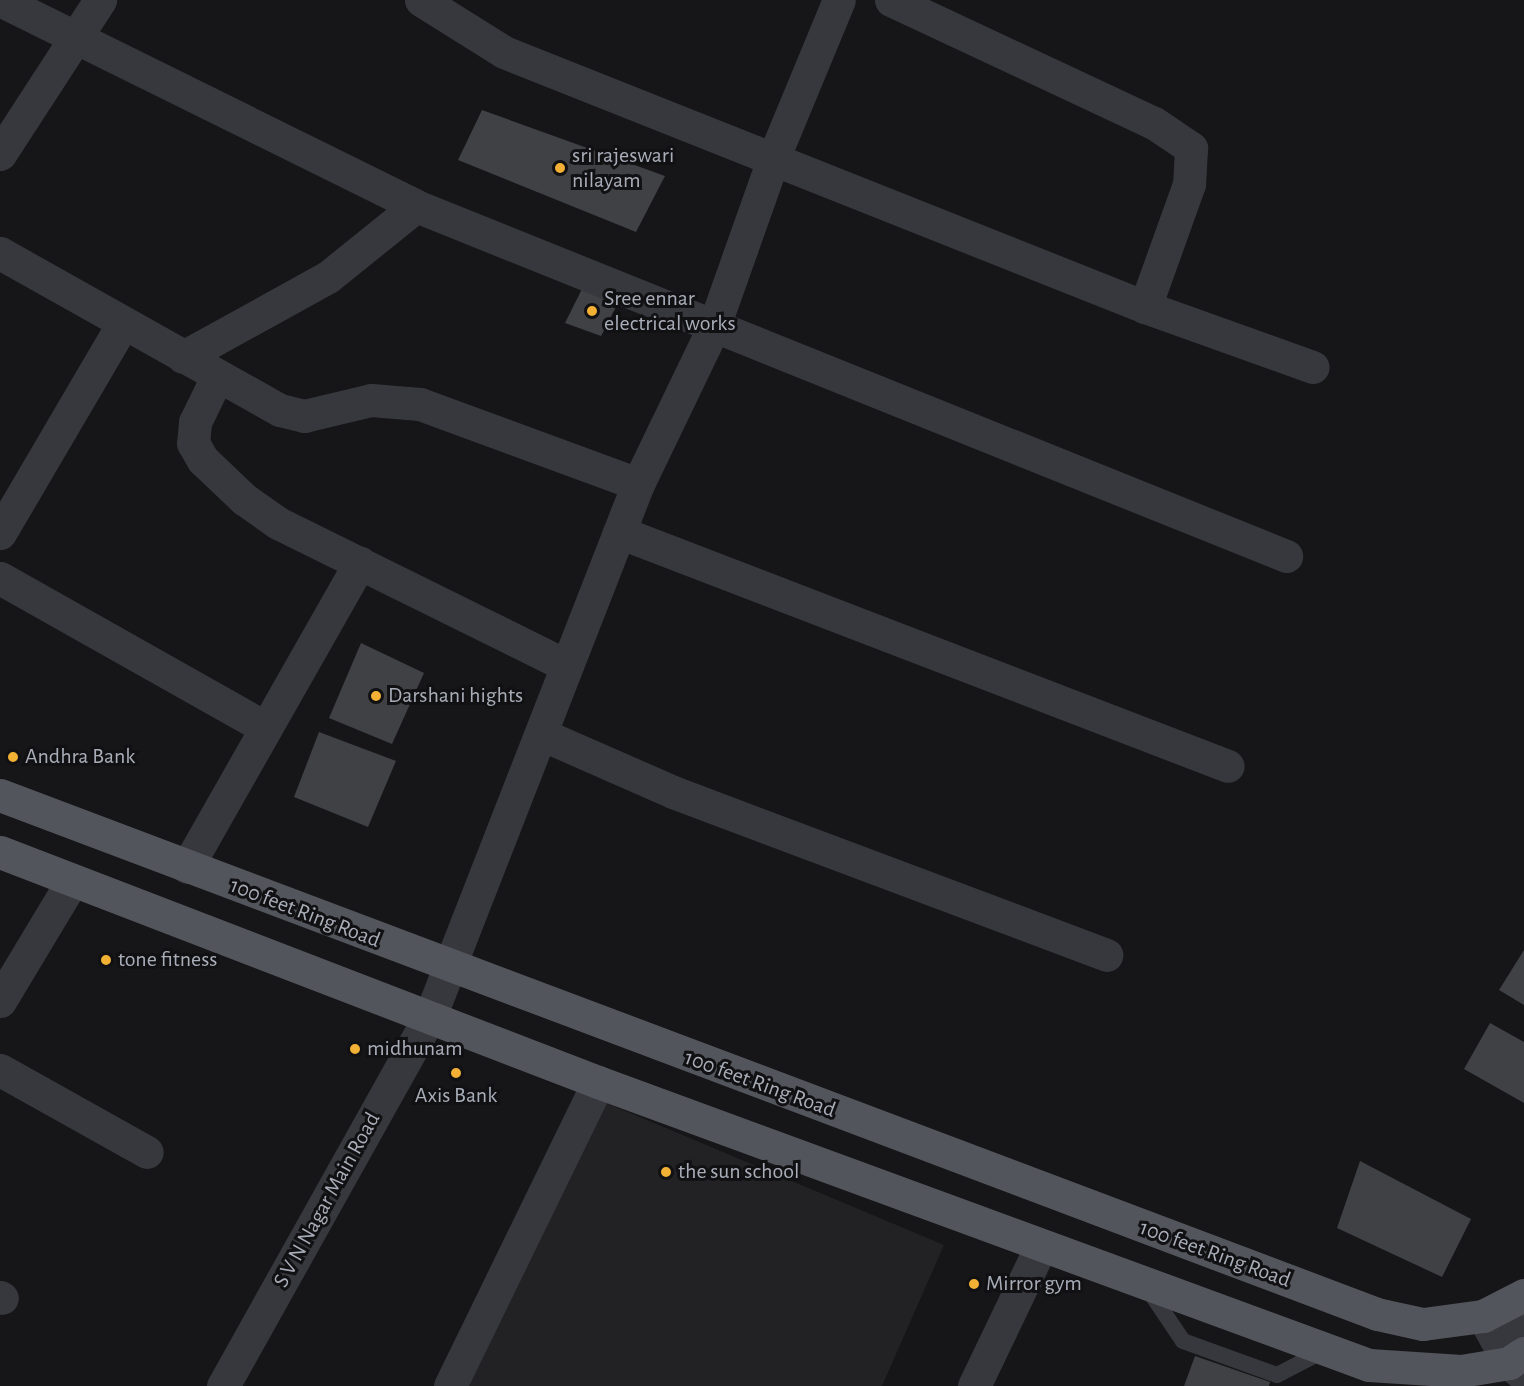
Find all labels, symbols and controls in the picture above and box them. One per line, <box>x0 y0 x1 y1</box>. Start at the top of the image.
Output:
place label: sri rajeswari nilayam <box>572 142 674 194</box>
marker: sri rajeswari nilayam <box>553 161 567 175</box>
place label: Sree ennar electrical works <box>604 285 736 336</box>
marker: Sree ennar electrical works <box>585 304 599 318</box>
place label: Darshani hights <box>388 683 523 709</box>
marker: Darshani hights <box>369 689 383 703</box>
place label: Andhra Bank <box>25 744 135 770</box>
marker: Andhra Bank <box>6 750 20 764</box>
street label: 100 feet Ring Road <box>226 872 384 954</box>
place label: tone fitness <box>118 947 217 973</box>
marker: tone fitness <box>99 953 113 967</box>
place label: midhunam <box>367 1036 463 1062</box>
marker: midhunam <box>348 1042 362 1056</box>
street label: 100 feet Ring Road <box>681 1044 839 1124</box>
marker: Axis Bank <box>449 1066 463 1080</box>
place label: Axis Bank <box>415 1083 497 1109</box>
street label: S V N Nagar Main Road <box>268 1108 386 1292</box>
place label: the sun school <box>678 1159 799 1185</box>
marker: the sun school <box>659 1165 673 1179</box>
street label: 100 feet Ring Road <box>1136 1214 1294 1294</box>
place label: Mirror gym <box>986 1271 1082 1297</box>
marker: Mirror gym <box>967 1277 981 1291</box>

